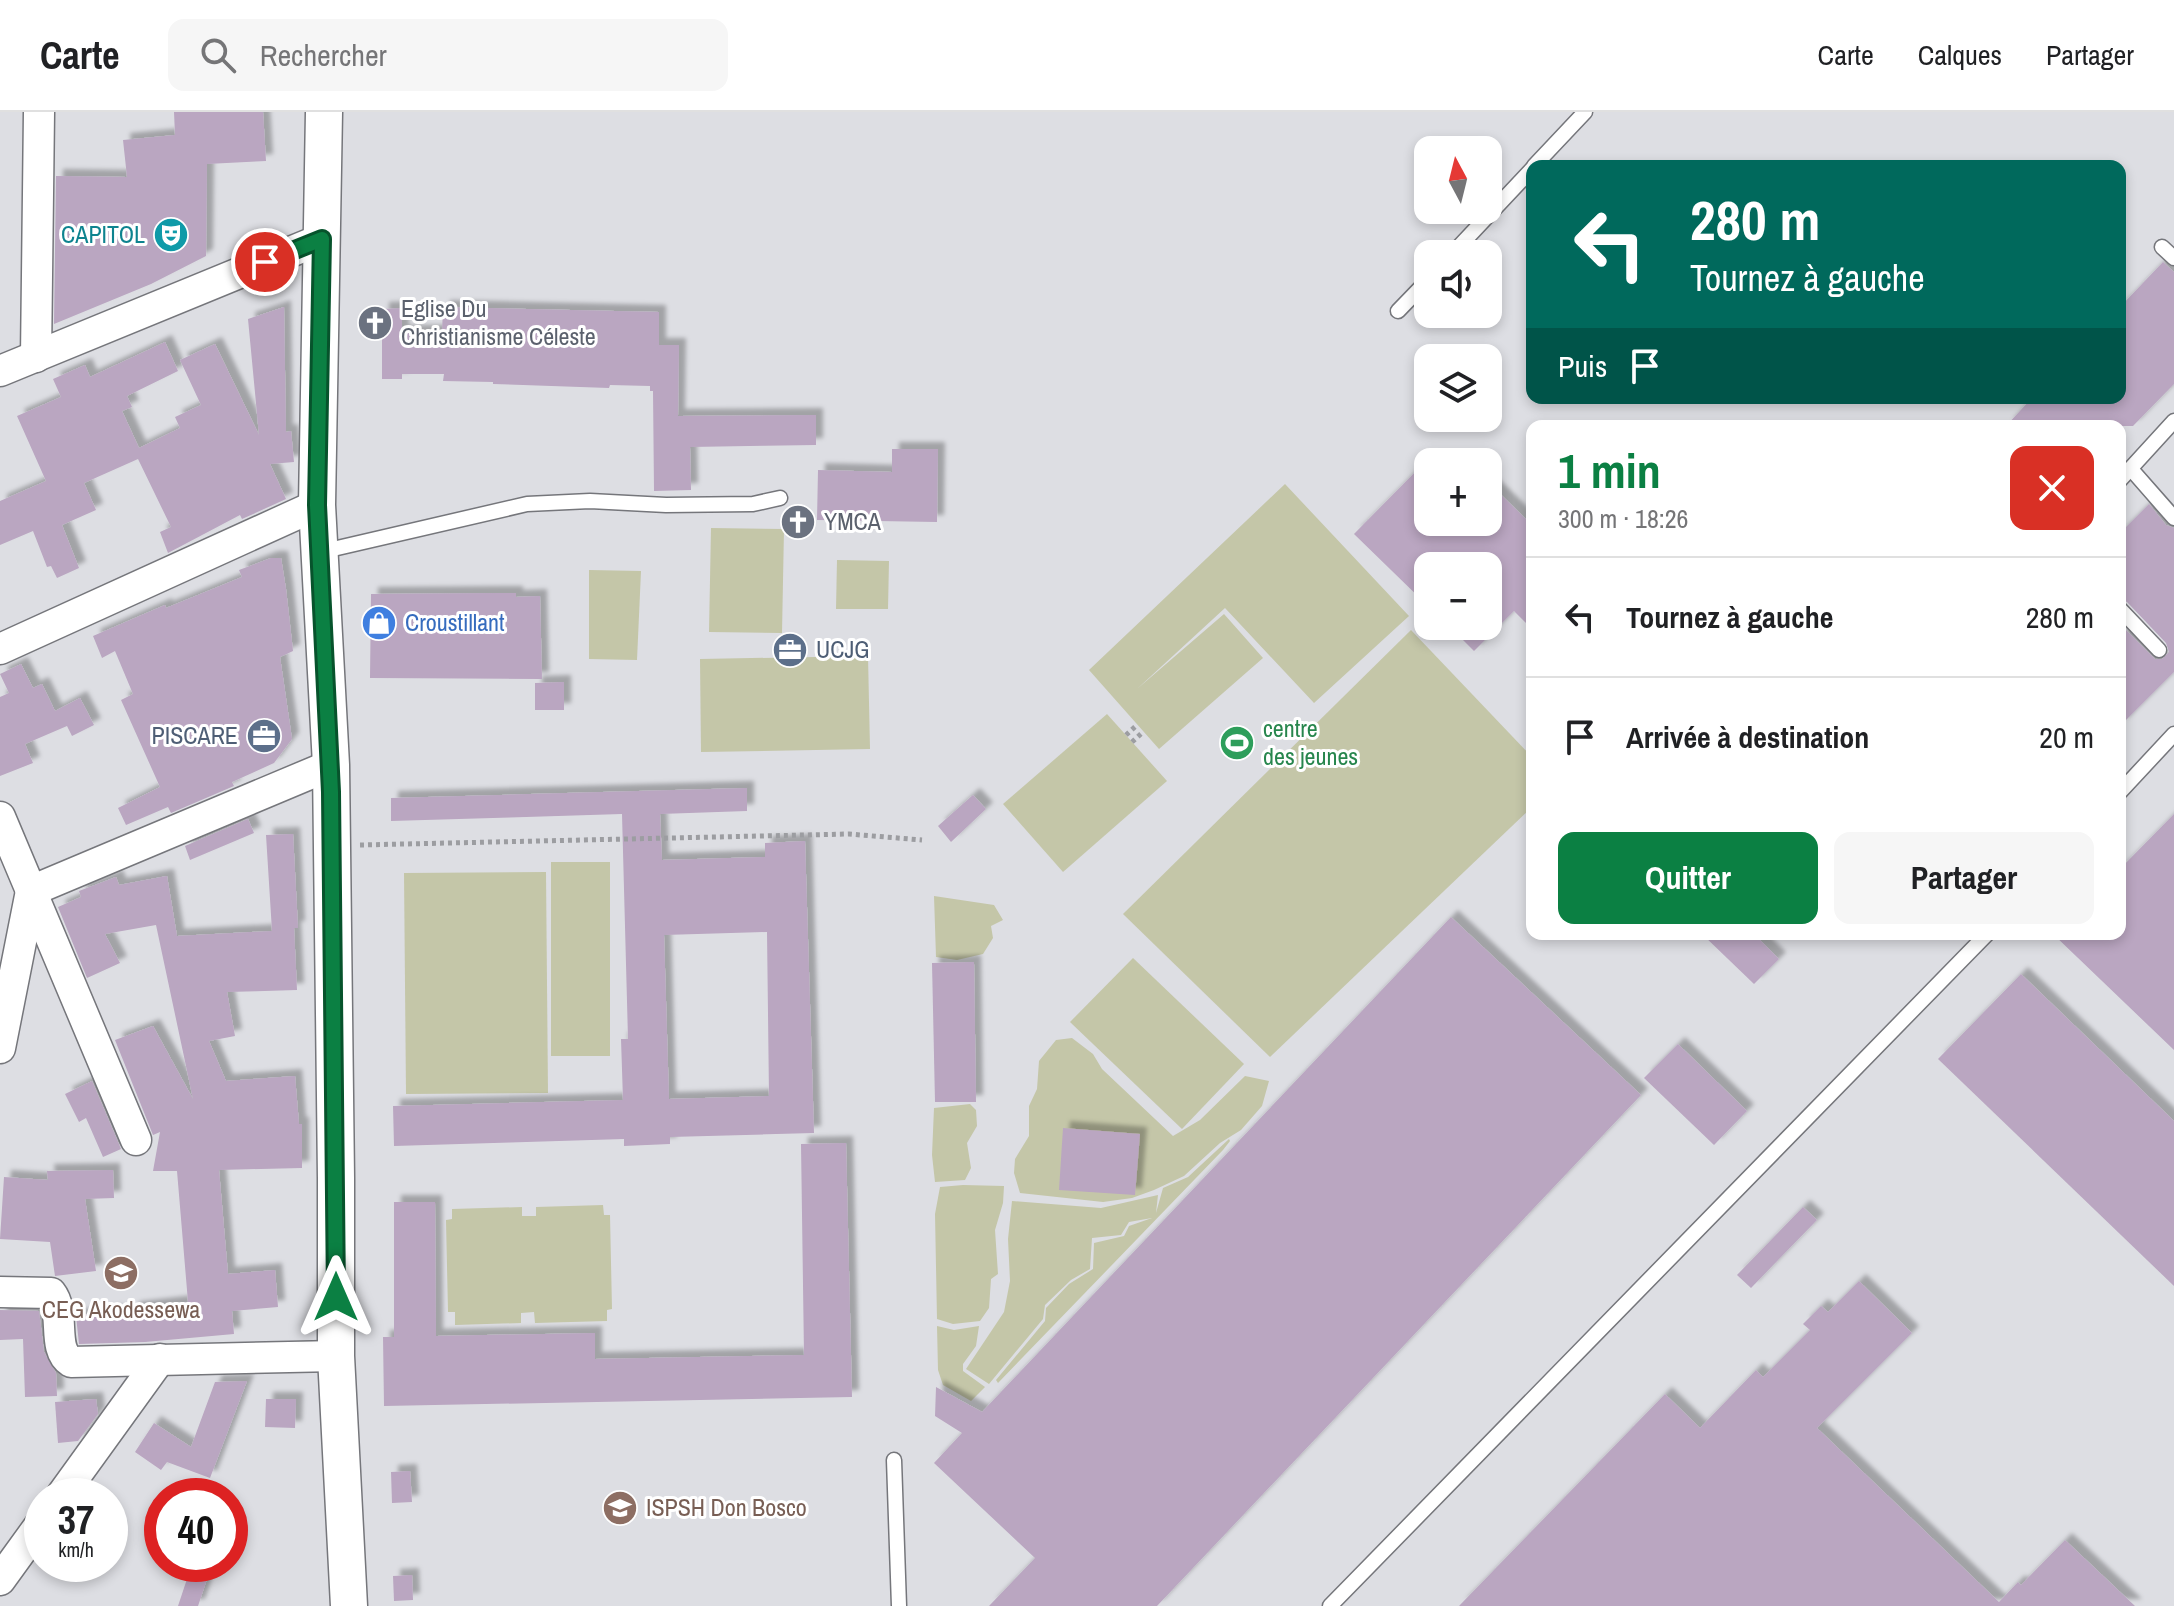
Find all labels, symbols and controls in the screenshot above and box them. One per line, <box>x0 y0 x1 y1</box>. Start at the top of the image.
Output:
search box <box>168 19 728 91</box>
text: Carte <box>40 30 120 81</box>
icon: search <box>196 33 240 77</box>
text: Rechercher <box>260 35 387 75</box>
text: Carte <box>1818 36 1874 74</box>
text: Calques <box>1918 36 2002 74</box>
text: Partager <box>2046 36 2134 74</box>
north arrow <box>1414 136 1502 224</box>
map controls <box>1414 136 1502 640</box>
text: 280 m <box>1690 182 1820 257</box>
icon: left <box>1558 192 1662 296</box>
theatre icon: CAPITOL <box>152 216 190 254</box>
place label: CAPITOL <box>61 218 145 250</box>
pin <box>231 228 299 296</box>
icon: arrive <box>243 240 287 284</box>
button: sound <box>1414 240 1502 328</box>
text: Tournez à gauche <box>1690 254 1925 302</box>
place label: Eglise Du Christianisme Céleste <box>401 292 596 352</box>
church icon: Eglise Du Christianisme Céleste <box>356 304 394 342</box>
button: layers <box>1414 344 1502 432</box>
icon: arrive <box>1623 344 1667 388</box>
text: Puis <box>1558 346 1607 386</box>
text: 1 min <box>1558 438 1661 503</box>
button: close <box>2010 446 2094 530</box>
button: + <box>1414 448 1502 536</box>
text: 300 m · 18:26 <box>1558 501 1688 536</box>
church icon: YMCA <box>779 503 817 541</box>
place label: YMCA <box>824 505 882 537</box>
button: − <box>1414 552 1502 640</box>
icon: left <box>1558 595 1602 639</box>
text: Tournez à gauche <box>1626 597 1833 637</box>
text: 280 m <box>2026 597 2094 637</box>
shop icon: Croustillant <box>360 604 398 642</box>
place label: Croustillant <box>405 606 505 638</box>
office icon: UCJG <box>771 631 809 669</box>
place label: UCJG <box>816 633 870 665</box>
place label: centre des jeunes <box>1263 712 1358 772</box>
icon: arrive <box>1558 715 1602 759</box>
office icon: PISCARE <box>245 717 283 755</box>
text: Arrivée à destination <box>1626 717 1869 757</box>
text: 20 m <box>2039 717 2094 757</box>
place label: PISCARE <box>152 719 238 751</box>
sports icon: centre des jeunes <box>1218 724 1256 762</box>
button: Quitter <box>1558 832 1818 924</box>
button: Partager <box>1834 832 2094 924</box>
school or university icon: CEG Akodessewa <box>102 1254 140 1292</box>
position arrow <box>294 1255 378 1339</box>
place label: CEG Akodessewa <box>42 1293 200 1325</box>
speed limit sign: 40 <box>144 1478 248 1582</box>
school or university icon: ISPSH Don Bosco <box>601 1489 639 1527</box>
place label: ISPSH Don Bosco <box>646 1491 807 1523</box>
text: 37 <box>58 1493 94 1546</box>
text: km/h <box>58 1536 94 1563</box>

